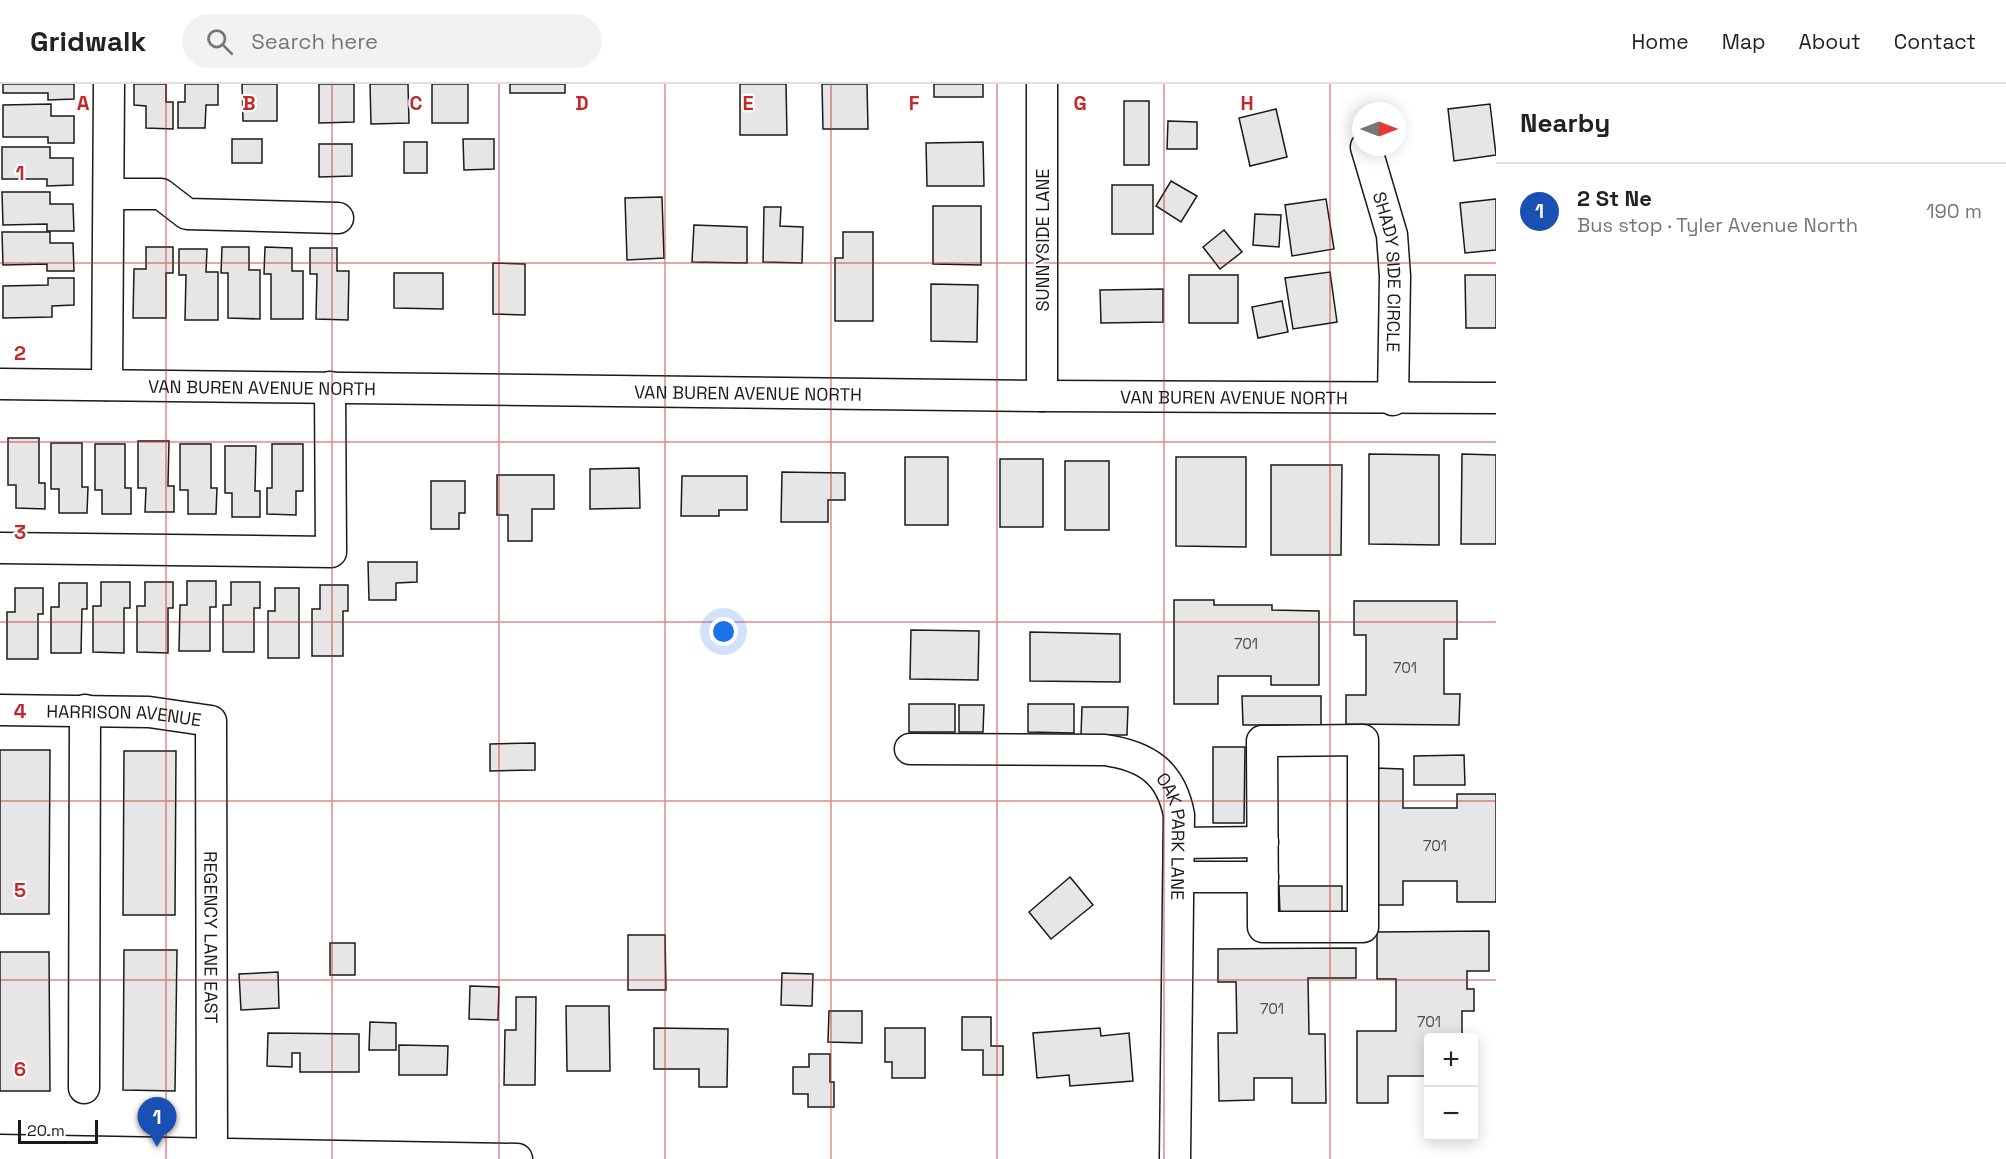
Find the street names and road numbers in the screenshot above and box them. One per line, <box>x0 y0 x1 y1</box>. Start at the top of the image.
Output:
street label: SUNNYSIDE LANE <box>1031 169 1054 311</box>
street label: SHADY SIDE CIRCLE <box>1368 189 1407 352</box>
street label: VAN BUREN AVENUE NORTH <box>148 374 376 400</box>
street label: VAN BUREN AVENUE NORTH <box>634 380 862 405</box>
street label: VAN BUREN AVENUE NORTH <box>1120 385 1348 409</box>
street label: HARRISON AVENUE <box>46 699 203 731</box>
street label: OAK PARK LANE <box>1152 767 1191 900</box>
street label: REGENCY LANE EAST <box>200 851 223 1024</box>

